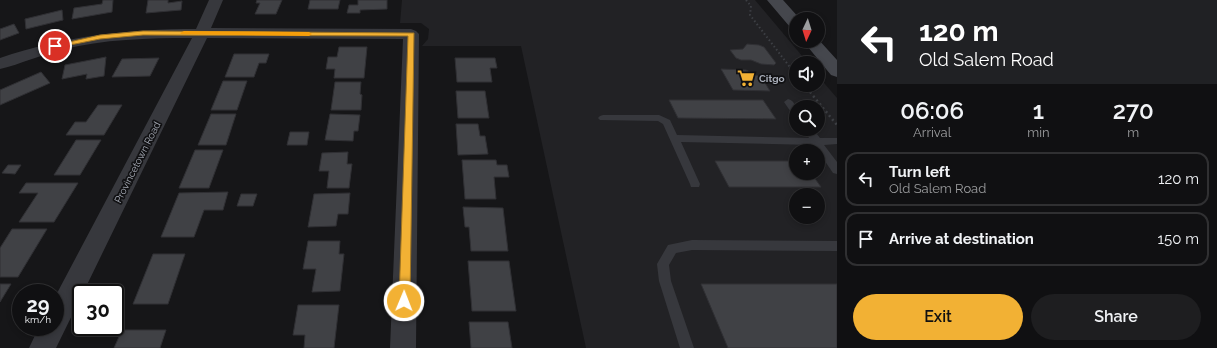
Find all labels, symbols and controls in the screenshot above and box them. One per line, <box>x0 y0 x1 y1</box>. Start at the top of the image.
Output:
north arrow <box>789 12 825 48</box>
map controls <box>789 12 825 224</box>
text: 120 m <box>919 15 999 48</box>
icon: left <box>853 16 905 68</box>
pin <box>38 29 72 63</box>
icon: arrive <box>44 35 66 57</box>
text: Old Salem Road <box>919 49 1054 70</box>
button: sound <box>789 56 825 92</box>
supermarket icon: Citgo <box>736 68 756 88</box>
place label: Citgo <box>759 73 785 84</box>
text: 06:06 <box>900 96 964 125</box>
text: 1 <box>1033 96 1044 125</box>
text: 270 <box>1113 96 1154 125</box>
button: search <box>789 100 825 136</box>
street label: Provincetown Road <box>112 120 163 205</box>
text: Arrival <box>913 125 951 140</box>
text: min <box>1027 125 1050 140</box>
text: m <box>1127 125 1139 140</box>
button: + <box>789 144 825 180</box>
text: Turn left <box>889 163 950 181</box>
icon: left <box>855 168 877 190</box>
text: 120 m <box>1158 170 1199 188</box>
text: Old Salem Road <box>889 181 986 196</box>
button: − <box>789 188 825 224</box>
icon: arrive <box>855 228 877 250</box>
text: Arrive at destination <box>889 230 1034 248</box>
text: 150 m <box>1158 230 1199 248</box>
position arrow <box>383 280 425 322</box>
speed limit sign: 30 <box>72 284 124 336</box>
text: 29 <box>26 293 50 317</box>
button: Exit <box>853 294 1023 340</box>
button: Share <box>1031 294 1201 340</box>
text: km/h <box>25 314 51 325</box>

